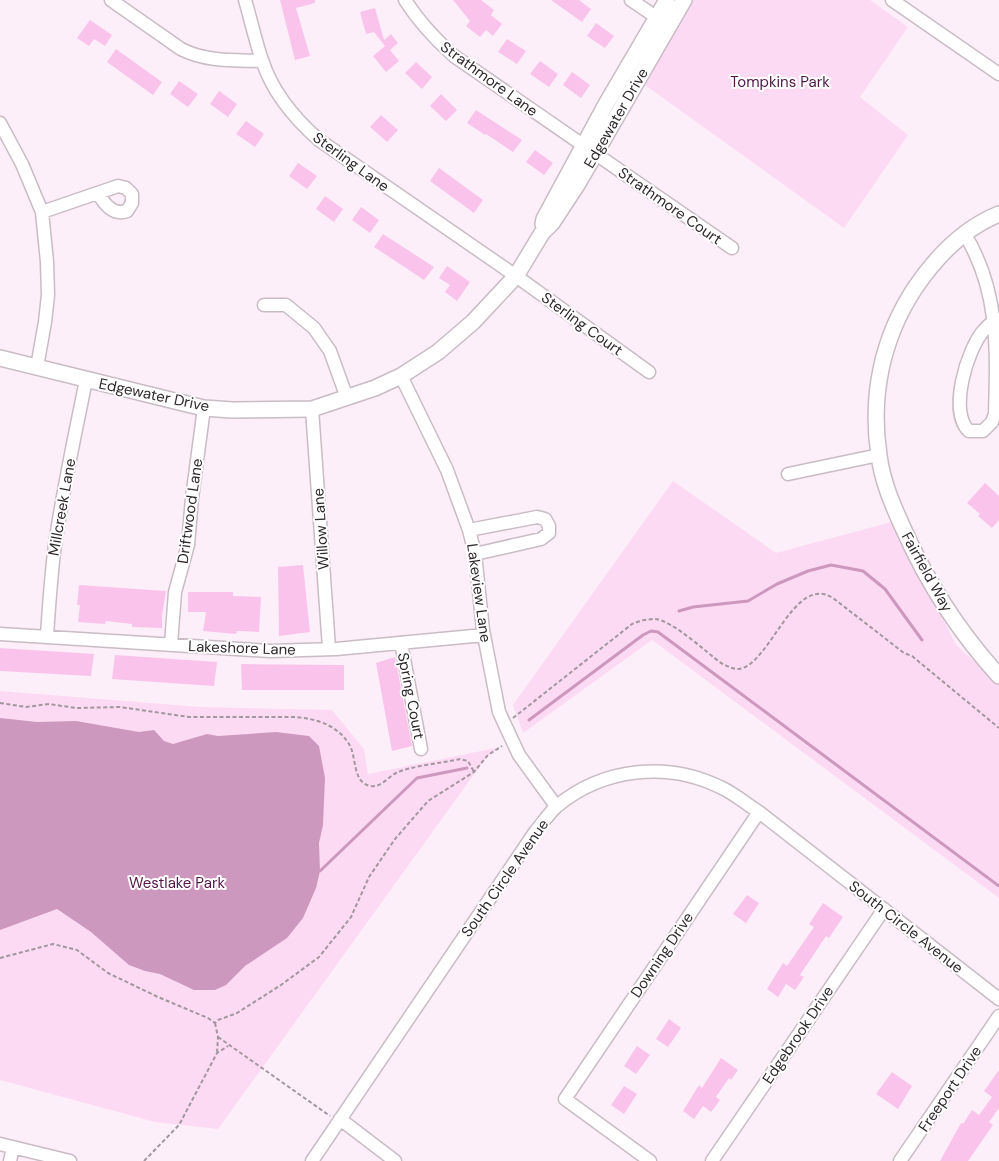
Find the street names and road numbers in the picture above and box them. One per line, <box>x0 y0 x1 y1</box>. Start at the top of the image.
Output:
street label: Strathmore Lane <box>436 37 542 121</box>
street label: Edgewater Drive <box>579 64 653 172</box>
street label: Sterling Lane <box>309 128 393 196</box>
street label: Strathmore Court <box>614 163 726 249</box>
street label: Sterling Court <box>537 288 627 360</box>
street label: Edgewater Drive <box>97 374 211 416</box>
street label: Millcreek Lane <box>44 457 80 557</box>
street label: Driftwood Lane <box>173 457 207 565</box>
street label: Willow Lane <box>308 487 334 571</box>
street label: Fairfield Way <box>897 528 958 616</box>
street label: Lakeview Lane <box>462 542 496 644</box>
street label: Lakeshore Lane <box>188 636 296 660</box>
street label: Spring Court <box>393 651 429 741</box>
street label: South Circle Avenue <box>457 815 553 941</box>
street label: South Circle Avenue <box>845 876 967 978</box>
street label: Downing Drive <box>626 908 698 1002</box>
street label: Edgebrook Drive <box>758 982 838 1088</box>
street label: Freeport Drive <box>914 1042 986 1136</box>

